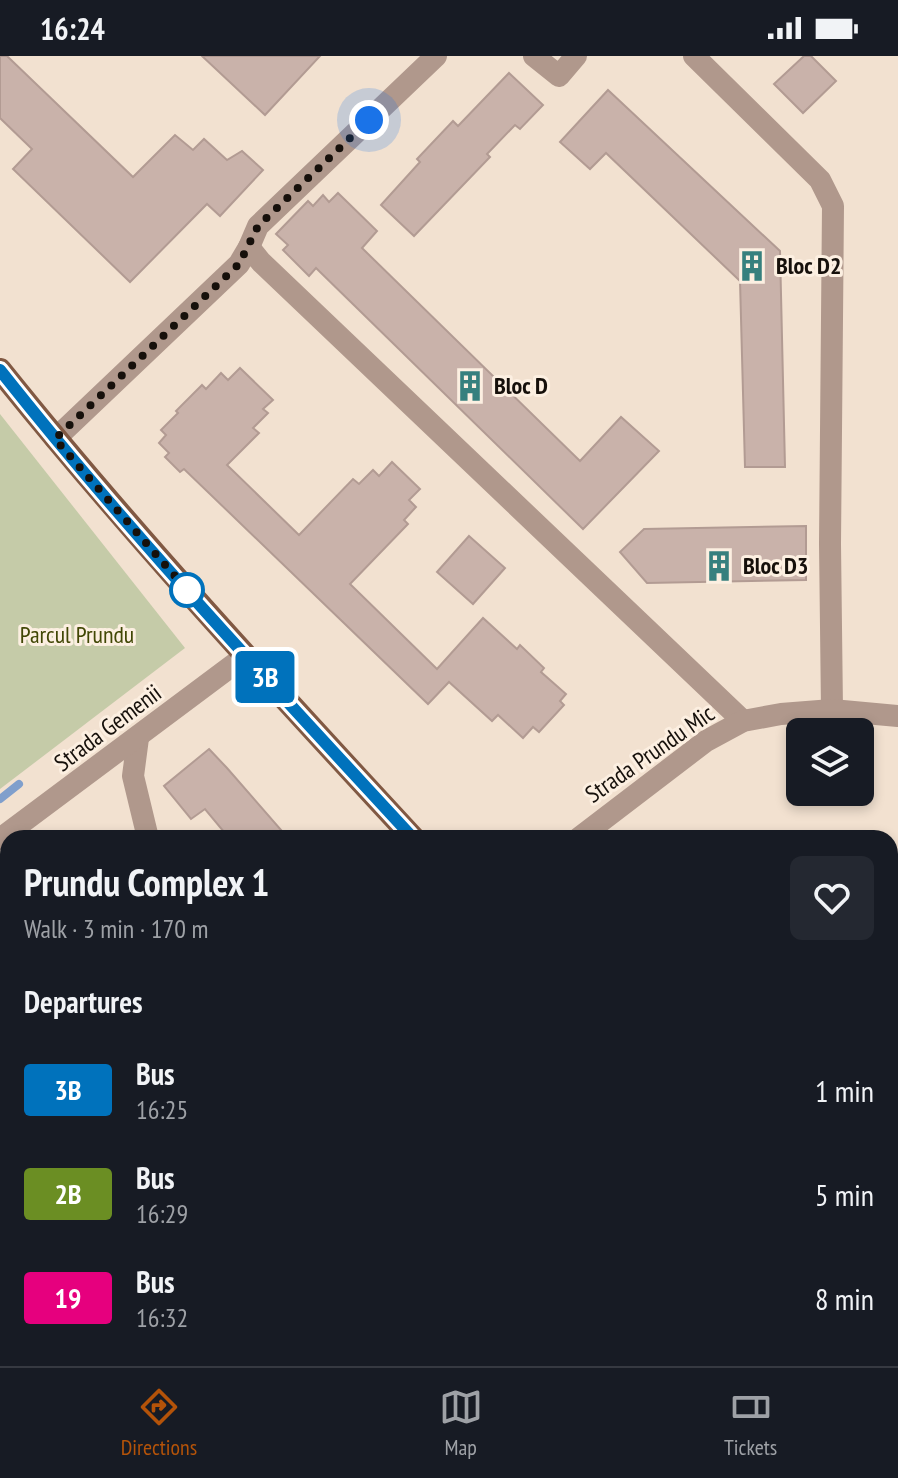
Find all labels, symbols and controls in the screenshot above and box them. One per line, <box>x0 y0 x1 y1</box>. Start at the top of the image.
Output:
text: 16:24 <box>40 9 105 48</box>
your location <box>349 100 389 140</box>
building icon: Bloc D2 <box>735 249 769 283</box>
place label: Bloc D2 <box>776 250 841 281</box>
building icon: Bloc D <box>453 369 487 403</box>
place label: Bloc D <box>494 370 548 401</box>
building icon: Bloc D3 <box>702 549 736 583</box>
place label: Bloc D3 <box>743 550 808 581</box>
unlabelled marker <box>170 573 204 607</box>
park label: Parcul Prundu <box>20 619 134 650</box>
line badge: 3B <box>229 651 301 703</box>
text: 3B <box>251 658 279 695</box>
street label: Strada Gemenii <box>48 677 167 778</box>
street label: Strada Prundu Mic <box>579 697 721 810</box>
map controls <box>786 718 874 806</box>
button: layers <box>786 718 874 806</box>
button: heart <box>790 856 874 940</box>
text: Prundu Complex 1 <box>24 857 270 906</box>
text: Walk · 3 min · 170 m <box>24 912 208 945</box>
text: Departures <box>24 982 142 1021</box>
text: Bus <box>136 1054 175 1093</box>
text: 3B <box>54 1071 82 1108</box>
text: 1 min <box>815 1071 874 1110</box>
text: 16:25 <box>136 1093 188 1126</box>
text: Bus <box>136 1158 175 1197</box>
text: 2B <box>54 1175 82 1212</box>
text: 5 min <box>815 1175 874 1214</box>
text: 16:29 <box>136 1197 188 1230</box>
text: Bus <box>136 1262 175 1301</box>
text: 19 <box>55 1279 81 1316</box>
text: 8 min <box>815 1279 874 1318</box>
text: 16:32 <box>136 1301 188 1334</box>
tab: Directions <box>121 1385 197 1461</box>
tab: Map <box>439 1385 483 1461</box>
tab: Tickets <box>724 1385 777 1461</box>

